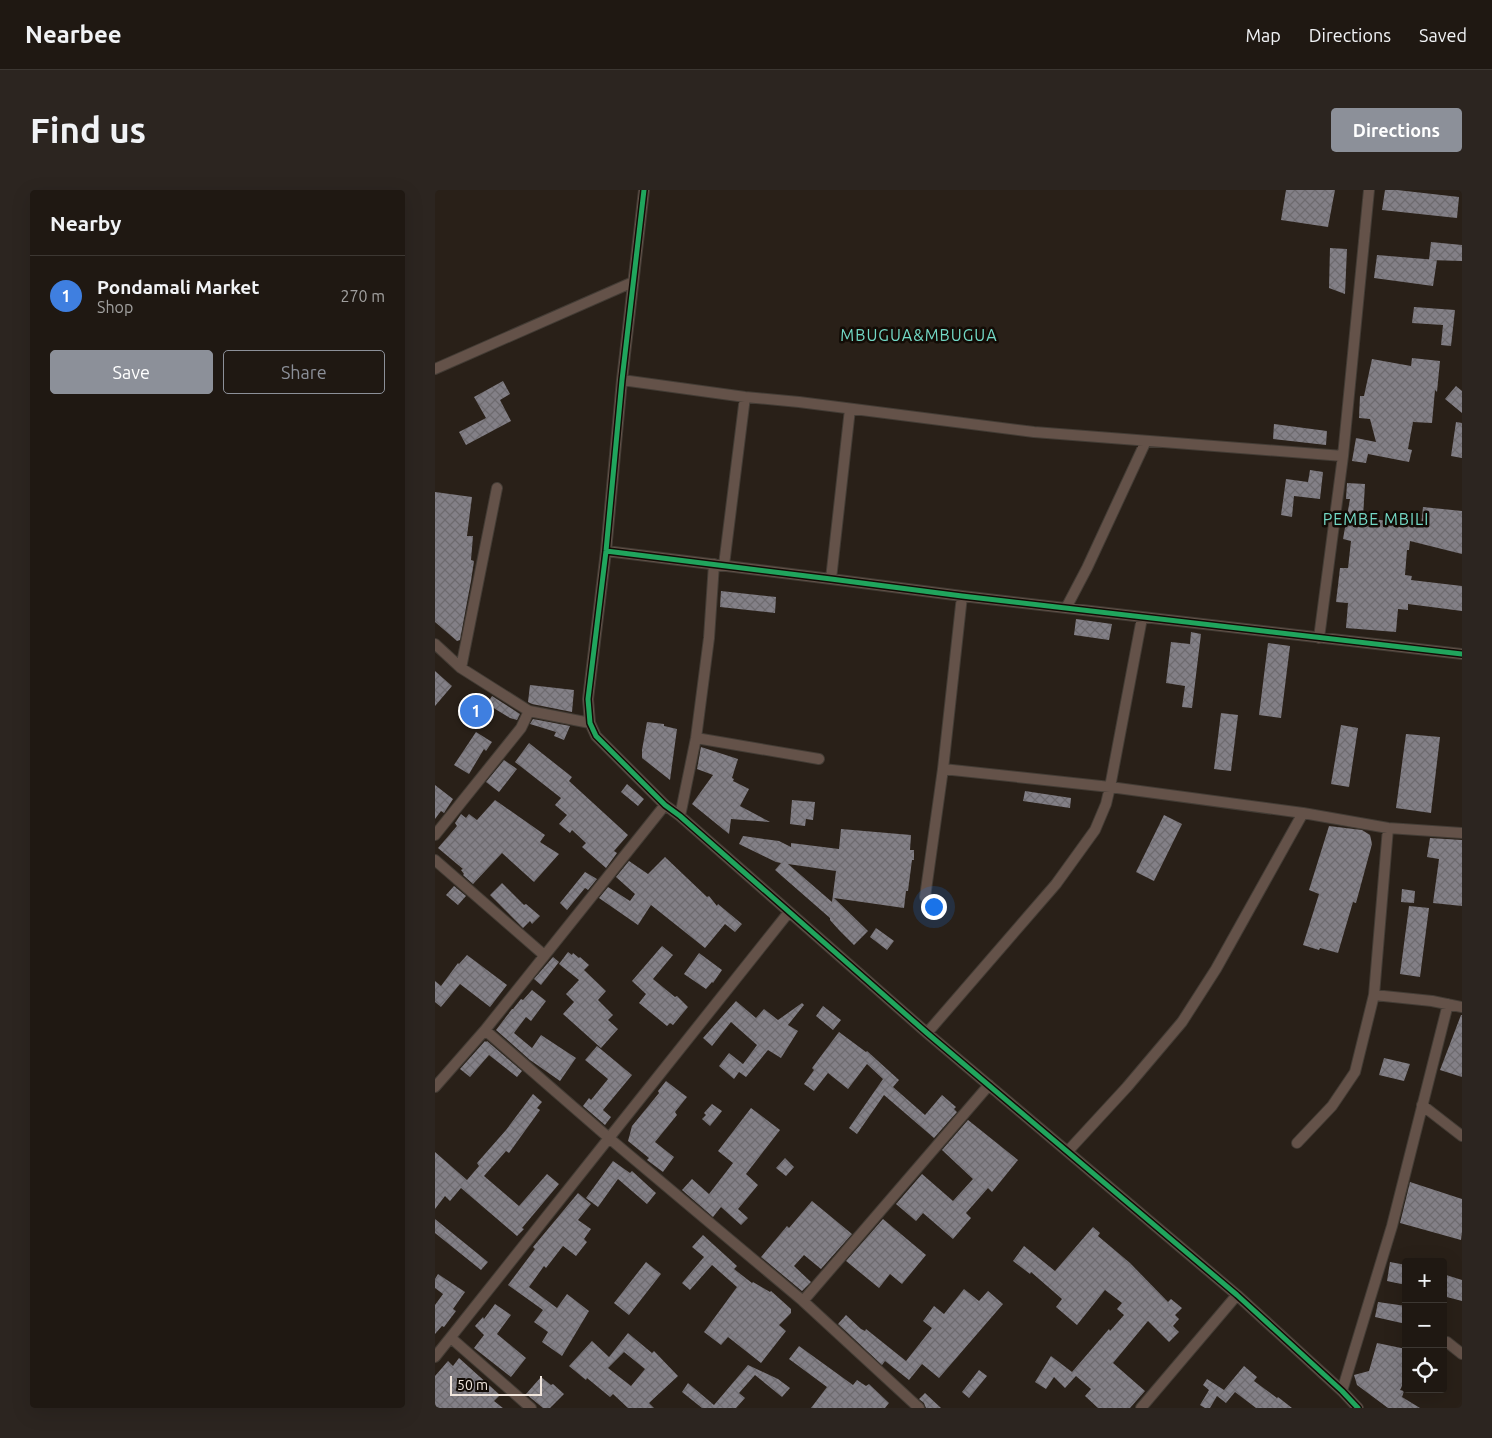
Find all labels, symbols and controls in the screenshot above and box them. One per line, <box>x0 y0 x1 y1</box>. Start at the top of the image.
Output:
text: Nearbee <box>25 21 122 48</box>
text: Map <box>1245 25 1281 45</box>
text: Directions <box>1309 25 1391 45</box>
text: Saved <box>1419 25 1467 45</box>
button: Directions <box>1331 108 1462 152</box>
text: Find us <box>30 110 146 150</box>
text: Nearby <box>50 211 121 235</box>
text: Pondamali Market <box>97 276 259 298</box>
text: 1 <box>61 287 71 305</box>
text: 270 m <box>340 287 385 305</box>
text: Shop <box>97 298 133 316</box>
district label: MBUGUA&MBUGUA <box>840 326 998 344</box>
button: Save <box>50 350 213 394</box>
button: Share <box>223 350 385 394</box>
district label: PEMBE MBILI <box>1323 510 1429 528</box>
pin: 1 <box>460 692 492 730</box>
your location <box>921 894 947 920</box>
map controls <box>1402 1258 1447 1393</box>
button: + <box>1402 1258 1447 1303</box>
button: − <box>1402 1303 1447 1348</box>
button: locate <box>1402 1348 1447 1393</box>
scale bar <box>450 1373 543 1396</box>
text: 50 m <box>457 1377 488 1393</box>

